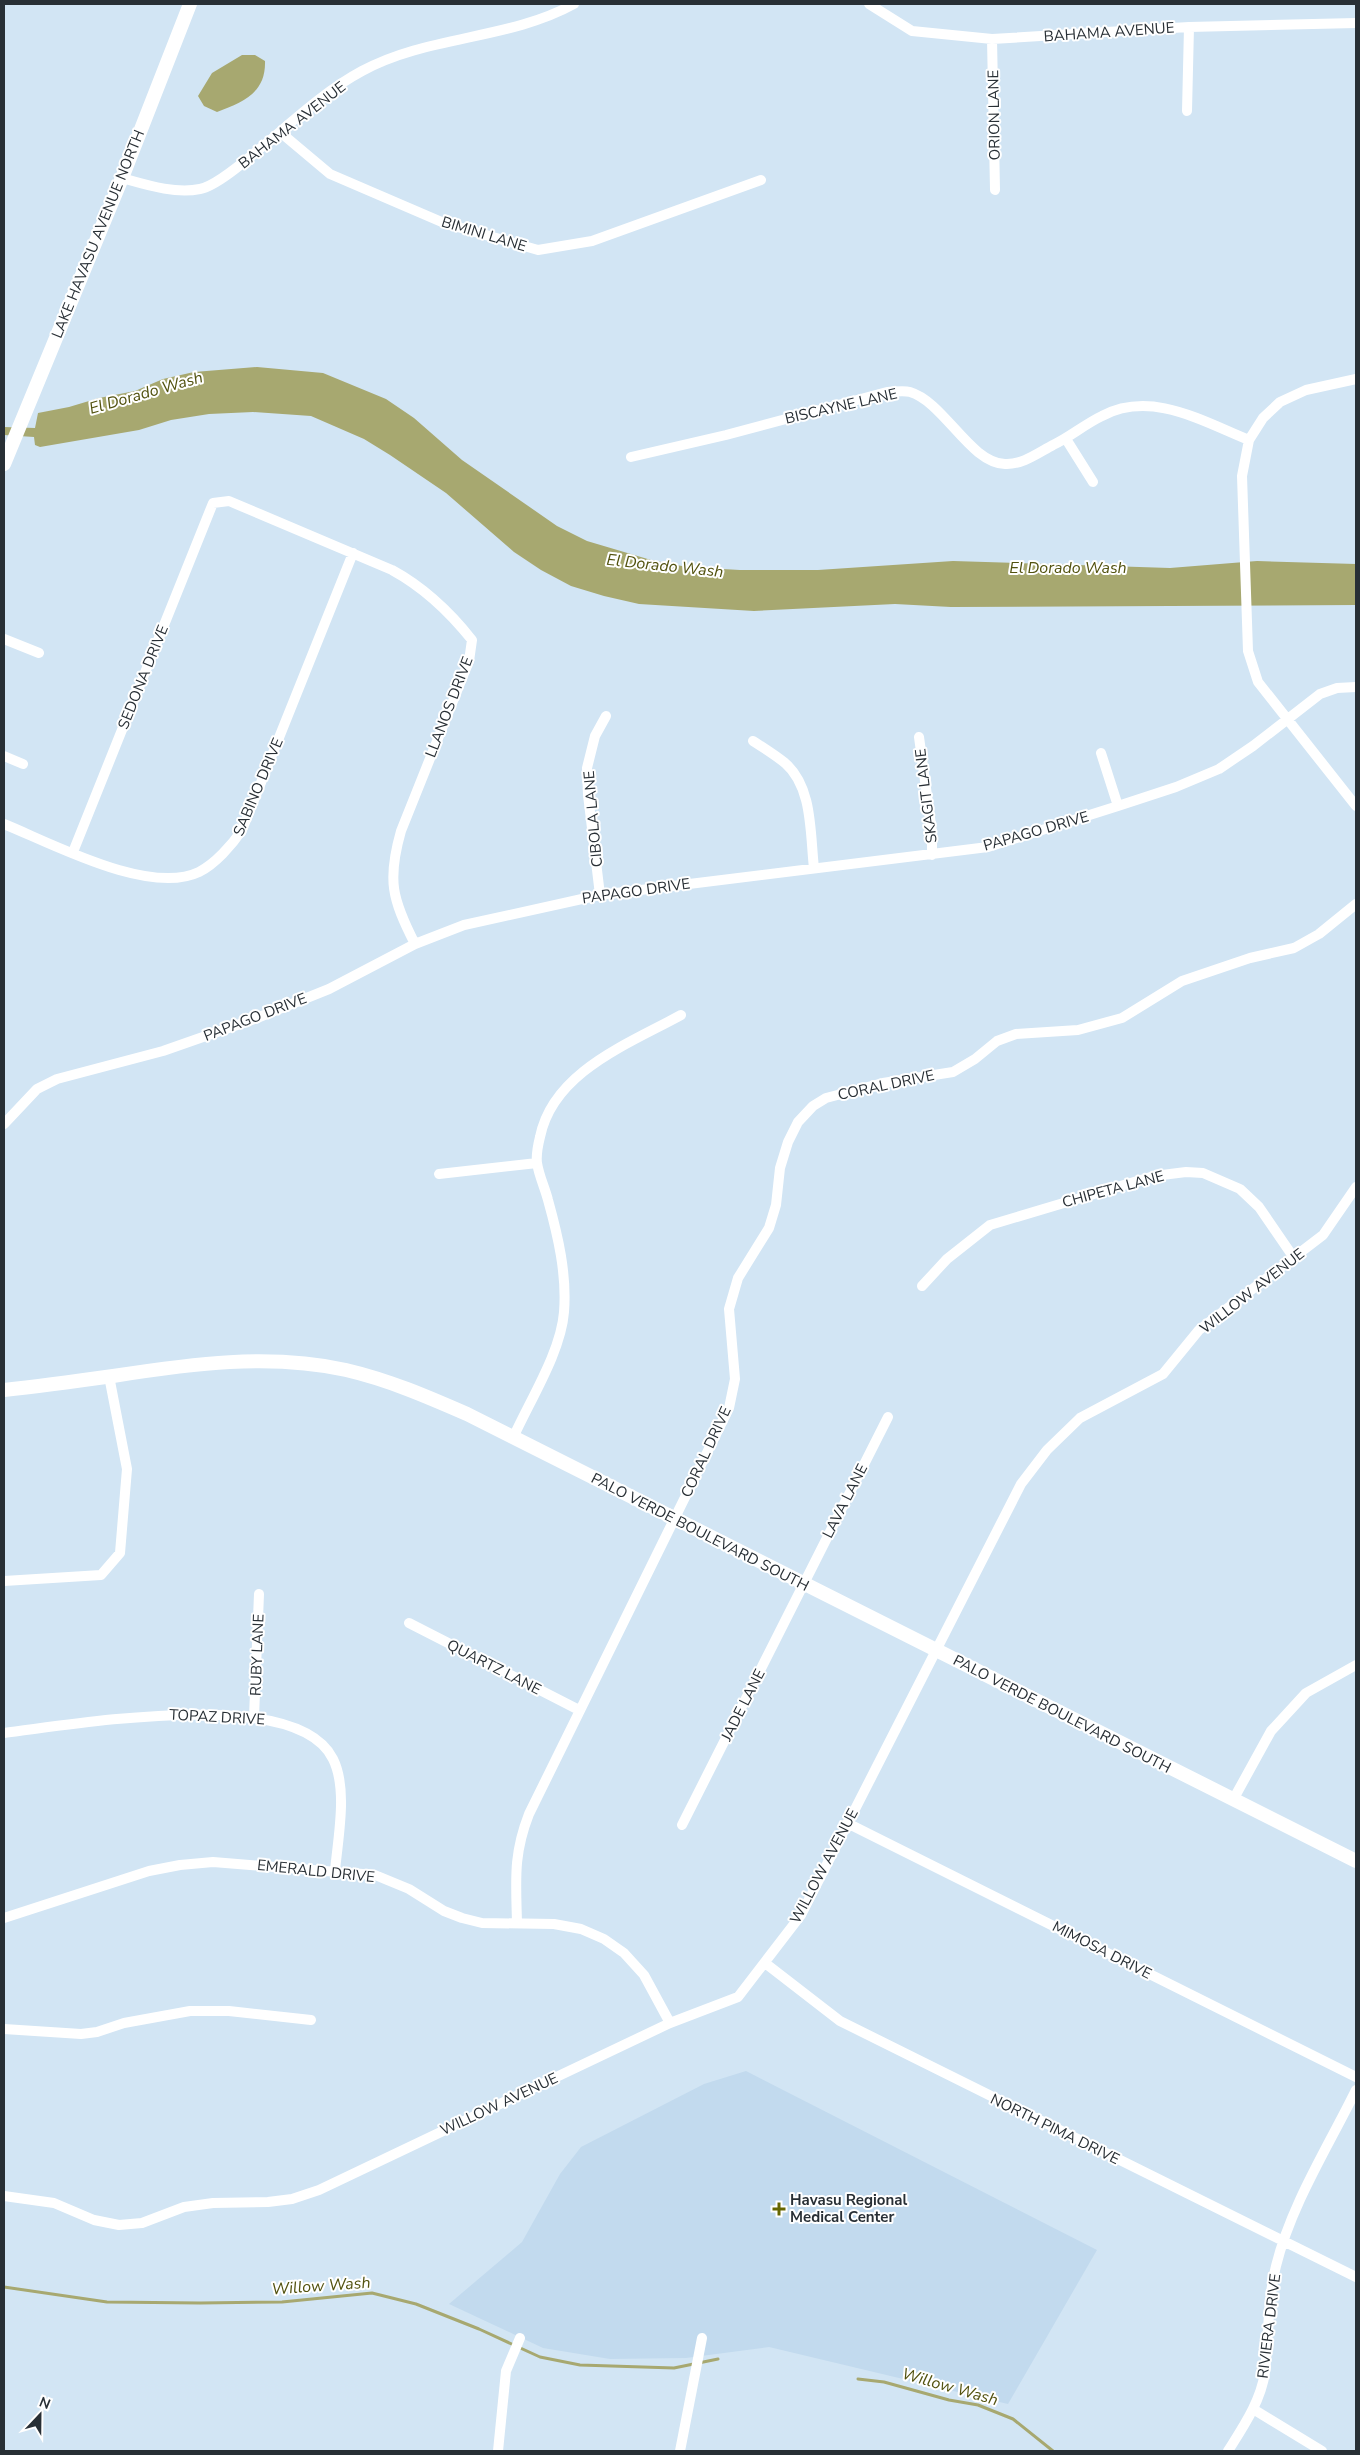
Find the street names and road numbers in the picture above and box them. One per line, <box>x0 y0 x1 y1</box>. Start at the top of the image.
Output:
street label: BAHAMA AVENUE <box>1043 17 1175 47</box>
street label: ORION LANE <box>983 70 1005 160</box>
street label: BAHAMA AVENUE <box>234 77 350 173</box>
street label: LAKE HAVASU AVENUE NORTH <box>47 127 149 341</box>
street label: BIMINI LANE <box>439 212 529 256</box>
street label: BISCAYNE LANE <box>783 383 899 429</box>
street label: SEDONA DRIVE <box>113 622 173 732</box>
street label: LLANOS DRIVE <box>421 654 477 760</box>
street label: SABINO DRIVE <box>228 735 288 839</box>
street label: SKAGIT LANE <box>910 748 942 844</box>
street label: CIBOLA LANE <box>579 770 607 868</box>
street label: PAPAGO DRIVE <box>981 806 1091 856</box>
street label: PAPAGO DRIVE <box>581 874 691 908</box>
street label: PAPAGO DRIVE <box>201 988 309 1046</box>
street label: CORAL DRIVE <box>836 1065 936 1105</box>
street label: CHIPETA LANE <box>1060 1166 1166 1212</box>
street label: WILLOW AVENUE <box>1196 1244 1308 1338</box>
street label: CORAL DRIVE <box>676 1403 736 1501</box>
street label: LAVA LANE <box>818 1460 872 1542</box>
street label: PALO VERDE BOULEVARD SOUTH <box>588 1468 812 1596</box>
street label: RUBY LANE <box>246 1614 268 1696</box>
street label: QUARTZ LANE <box>443 1635 545 1699</box>
street label: PALO VERDE BOULEVARD SOUTH <box>950 1650 1174 1778</box>
street label: JADE LANE <box>716 1666 770 1745</box>
street label: TOPAZ DRIVE <box>169 1705 265 1729</box>
street label: WILLOW AVENUE <box>785 1805 863 1927</box>
street label: EMERALD DRIVE <box>256 1855 376 1887</box>
street label: MIMOSA DRIVE <box>1049 1916 1155 1984</box>
street label: WILLOW AVENUE <box>437 2068 561 2140</box>
street label: NORTH PIMA DRIVE <box>987 2089 1123 2169</box>
street label: RIVIERA DRIVE <box>1253 2272 1285 2380</box>

